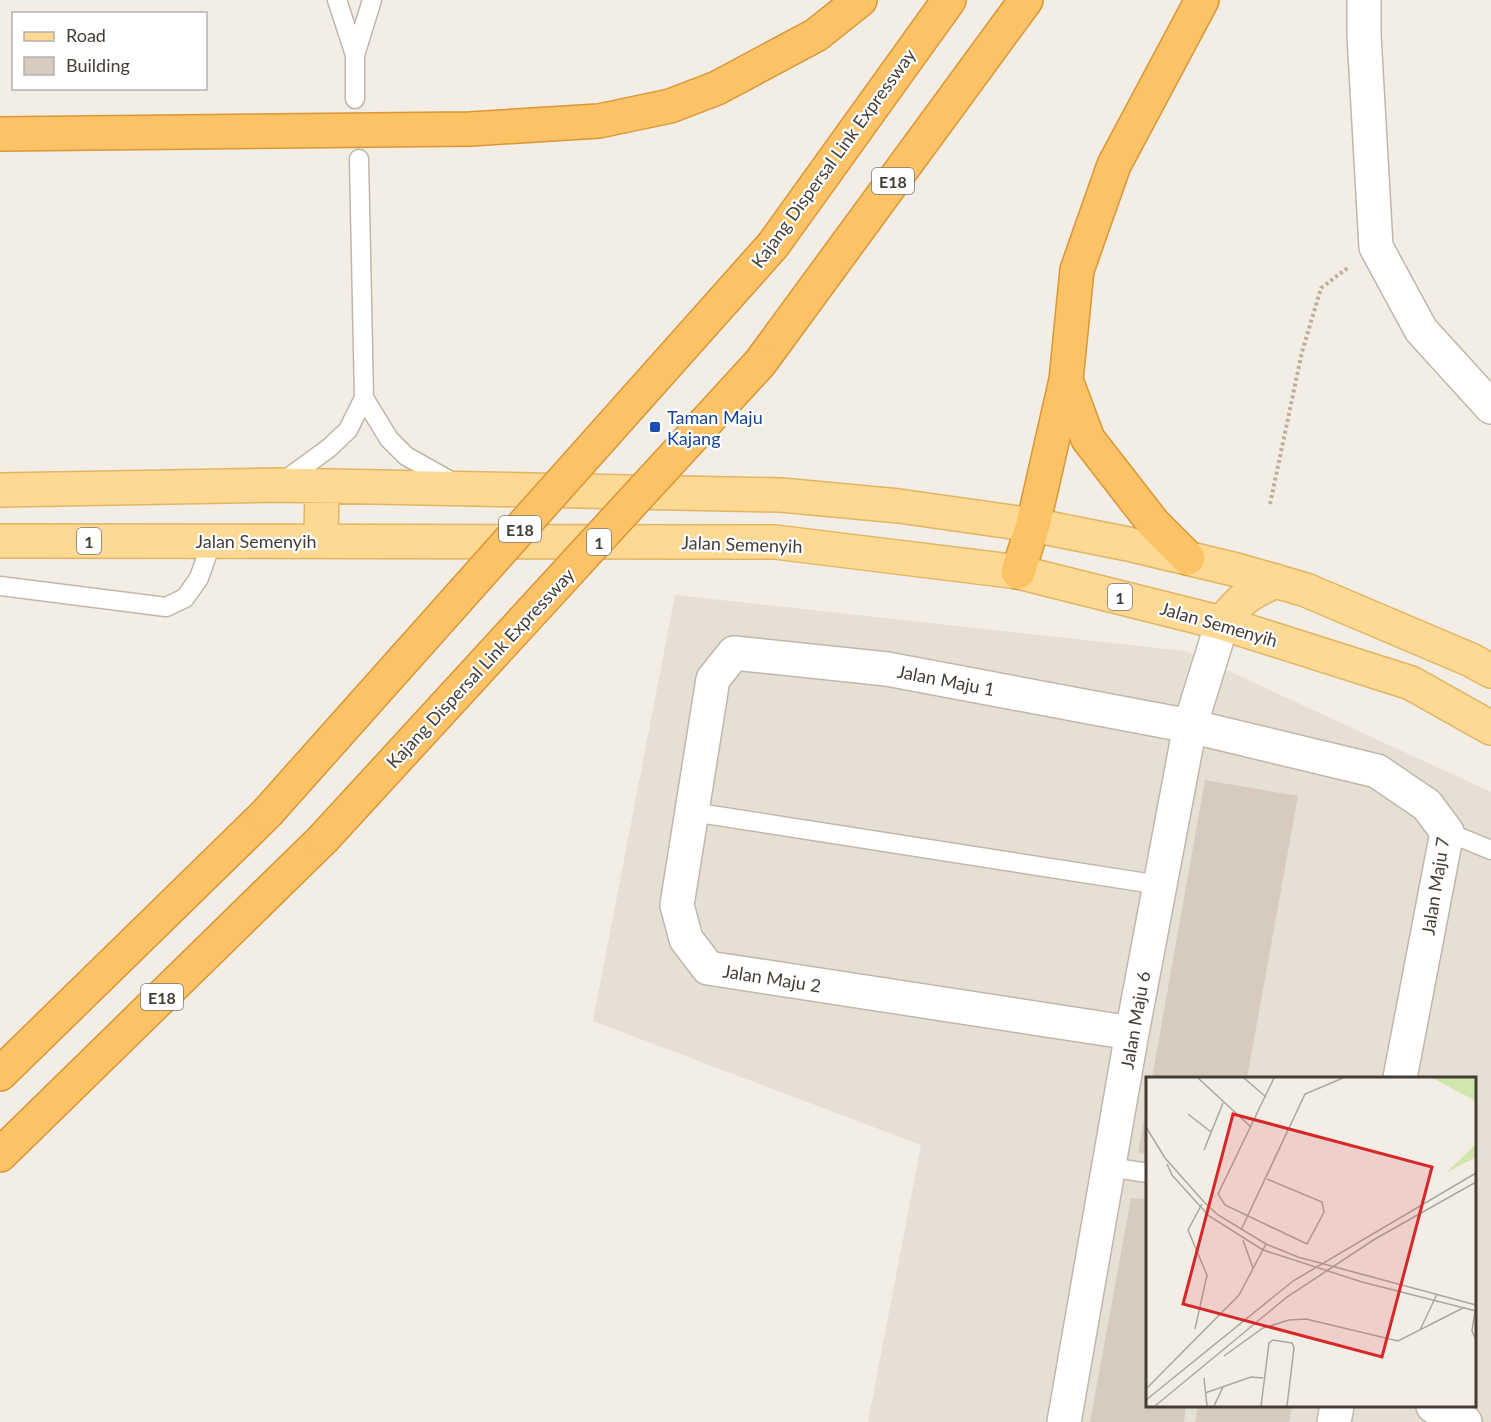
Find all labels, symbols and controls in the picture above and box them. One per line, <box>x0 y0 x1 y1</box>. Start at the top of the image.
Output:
legend <box>12 12 207 90</box>
text: Road <box>66 24 106 46</box>
street label: Kajang Dispersal Link Expressway <box>746 44 920 272</box>
text: Building <box>66 54 130 76</box>
road number: E18 <box>872 168 914 194</box>
place label: Taman Maju Kajang <box>667 406 763 449</box>
marker: Taman Maju Kajang <box>648 420 662 434</box>
road number: E18 <box>499 516 541 542</box>
road number: 1 <box>77 528 101 554</box>
road number: 1 <box>587 529 611 555</box>
street label: Jalan Semenyih <box>195 530 317 552</box>
street label: Jalan Semenyih <box>681 531 803 557</box>
street label: Kajang Dispersal Link Expressway <box>381 563 579 773</box>
road number: 1 <box>1108 584 1132 610</box>
street label: Jalan Semenyih <box>1158 597 1280 651</box>
street label: Jalan Maju 1 <box>895 660 997 700</box>
street label: Jalan Maju 7 <box>1416 835 1454 937</box>
street label: Jalan Maju 2 <box>721 959 823 997</box>
street label: Jalan Maju 6 <box>1116 969 1154 1071</box>
road number: E18 <box>141 984 183 1010</box>
inset map <box>1146 1077 1476 1407</box>

